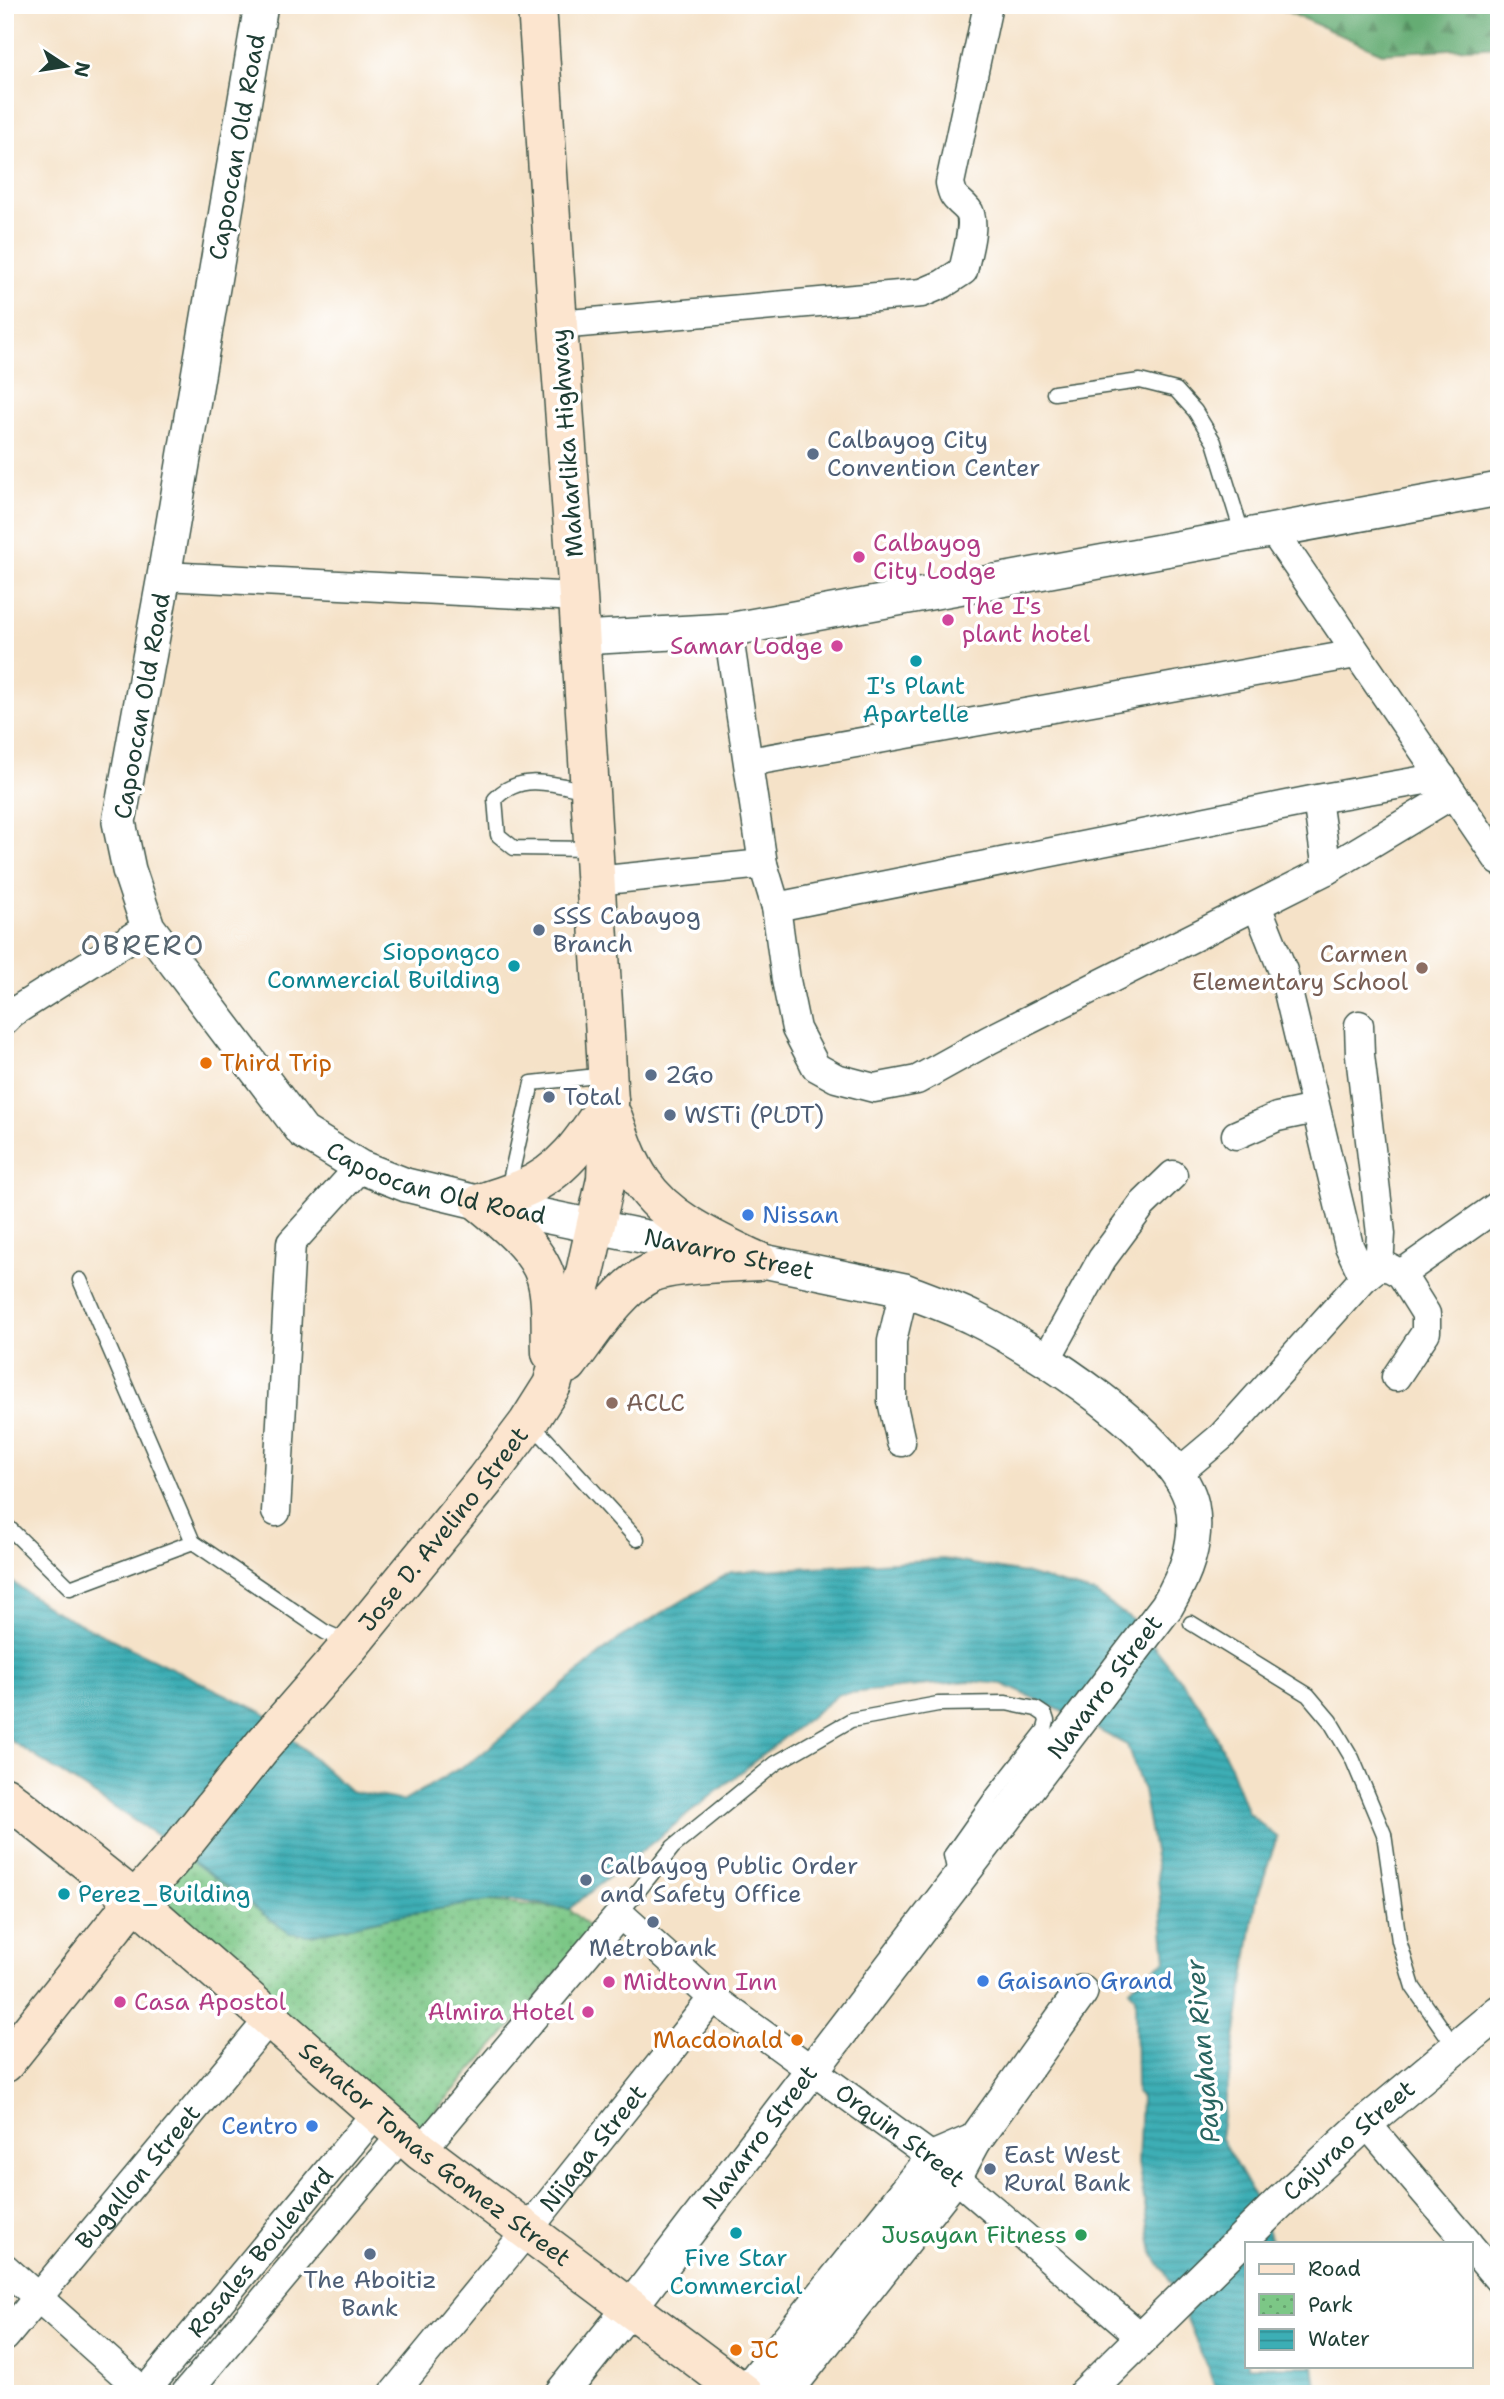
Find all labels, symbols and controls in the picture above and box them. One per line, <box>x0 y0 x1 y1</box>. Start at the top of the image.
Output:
street label: Capoocan Old Road <box>201 31 273 263</box>
north arrow <box>32 32 102 102</box>
text: N <box>68 59 96 79</box>
street label: Maharlika Highway <box>543 328 591 558</box>
place label: Calbayog City Convention Center <box>827 424 1040 484</box>
marker: Calbayog City Convention Center <box>805 446 821 462</box>
place label: Calbayog City Lodge <box>873 527 996 587</box>
marker: Calbayog City Lodge <box>851 549 867 565</box>
street label: Capoocan Old Road <box>106 590 178 822</box>
place label: The I's plant hotel <box>962 590 1091 650</box>
marker: The I's plant hotel <box>940 612 956 628</box>
place label: Samar Lodge <box>670 630 823 662</box>
marker: Samar Lodge <box>829 638 845 654</box>
marker: I's Plant Apartelle <box>908 653 924 669</box>
place label: I's Plant Apartelle <box>862 670 970 730</box>
place label: SSS Cabayog Branch <box>553 900 701 960</box>
marker: SSS Cabayog Branch <box>531 922 547 938</box>
district label: OBRERO <box>80 926 206 964</box>
place label: Siopongco Commercial Building <box>267 936 500 996</box>
place label: Carmen Elementary School <box>1192 938 1409 998</box>
marker: Siopongco Commercial Building <box>506 958 522 974</box>
marker: Carmen Elementary School <box>1414 960 1430 976</box>
place label: Third Trip <box>220 1047 332 1079</box>
marker: Third Trip <box>198 1055 214 1071</box>
place label: 2Go <box>665 1059 714 1091</box>
marker: 2Go <box>643 1067 659 1083</box>
place label: Total <box>563 1081 622 1113</box>
marker: Total <box>541 1089 557 1105</box>
place label: WSTi (PLDT) <box>684 1099 824 1131</box>
marker: WSTi (PLDT) <box>662 1107 678 1123</box>
street label: Capoocan Old Road <box>320 1134 549 1232</box>
place label: Nissan <box>762 1199 839 1231</box>
marker: Nissan <box>740 1207 756 1223</box>
street label: Navarro Street <box>641 1221 817 1287</box>
place label: ACLC <box>626 1387 685 1419</box>
marker: ACLC <box>604 1395 620 1411</box>
street label: Jose D. Avelino Street <box>351 1420 536 1638</box>
street label: Navarro Street <box>1040 1608 1170 1766</box>
place label: Calbayog Public Order and Safety Office <box>600 1850 858 1910</box>
marker: Calbayog Public Order and Safety Office <box>578 1872 594 1888</box>
place label: Perez_Building <box>78 1878 250 1910</box>
marker: Perez_Building <box>56 1886 72 1902</box>
marker: Metrobank <box>645 1914 661 1930</box>
place label: Metrobank <box>589 1932 717 1964</box>
water label: Payahan River <box>1176 1957 1227 2144</box>
place label: Gaisano Grand <box>997 1965 1173 1997</box>
place label: Midtown Inn <box>623 1966 777 1998</box>
marker: Gaisano Grand <box>975 1973 991 1989</box>
marker: Midtown Inn <box>601 1974 617 1990</box>
place label: Casa Apostol <box>134 1986 287 2018</box>
marker: Casa Apostol <box>112 1994 128 2010</box>
place label: Almira Hotel <box>427 1996 575 2028</box>
marker: Almira Hotel <box>580 2004 596 2020</box>
place label: Macdonald <box>653 2024 783 2056</box>
marker: Macdonald <box>789 2032 805 2048</box>
street label: Senator Tomas Gomez Street <box>292 2035 577 2274</box>
street label: Navarro Street <box>695 2058 825 2216</box>
street label: Cajurao Street <box>1276 2073 1422 2208</box>
street label: Orquin Street <box>829 2076 972 2195</box>
street label: Nijaga Street <box>532 2078 654 2218</box>
street label: Bugallon Street <box>68 2098 208 2256</box>
place label: Centro <box>221 2110 298 2142</box>
marker: Centro <box>304 2118 320 2134</box>
place label: East West Rural Bank <box>1004 2139 1131 2199</box>
street label: Rosales Boulevard <box>180 2161 341 2344</box>
marker: East West Rural Bank <box>982 2161 998 2177</box>
place label: Jusayan Fitness <box>881 2219 1067 2251</box>
marker: Five Star Commercial <box>728 2225 744 2241</box>
marker: Jusayan Fitness <box>1073 2227 1089 2243</box>
place label: Five Star Commercial <box>670 2242 803 2302</box>
legend <box>1245 2242 1472 2368</box>
marker: The Aboitiz Bank <box>362 2246 378 2262</box>
text: Road <box>1308 2255 1361 2283</box>
place label: The Aboitiz Bank <box>303 2264 437 2324</box>
text: Park <box>1308 2291 1353 2319</box>
text: Water <box>1308 2325 1370 2353</box>
place label: JC <box>750 2334 779 2366</box>
marker: JC <box>728 2342 744 2358</box>

